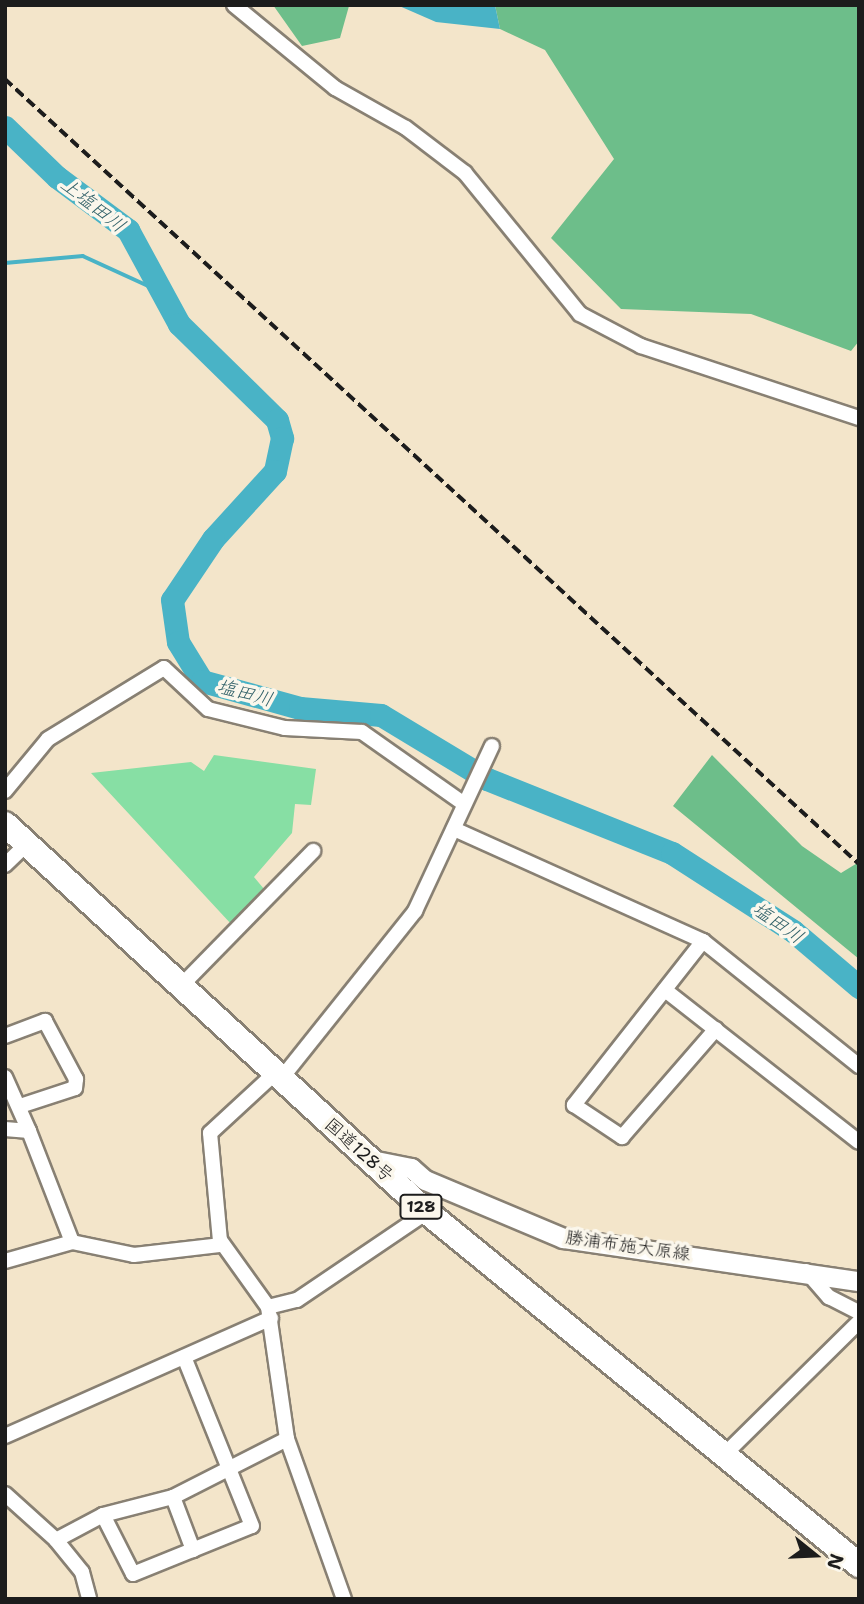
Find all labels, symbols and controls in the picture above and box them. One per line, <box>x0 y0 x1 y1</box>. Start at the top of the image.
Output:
water label: 上塩田川 <box>56 173 130 237</box>
water label: 塩田川 <box>215 675 275 711</box>
water label: 塩田川 <box>748 897 808 949</box>
street label: 国道128号 <box>320 1113 398 1187</box>
road number: 128 <box>398 1194 444 1219</box>
street label: 勝浦布施大原線 <box>564 1227 692 1265</box>
north arrow <box>780 1520 850 1590</box>
text: N <box>821 1551 850 1573</box>

